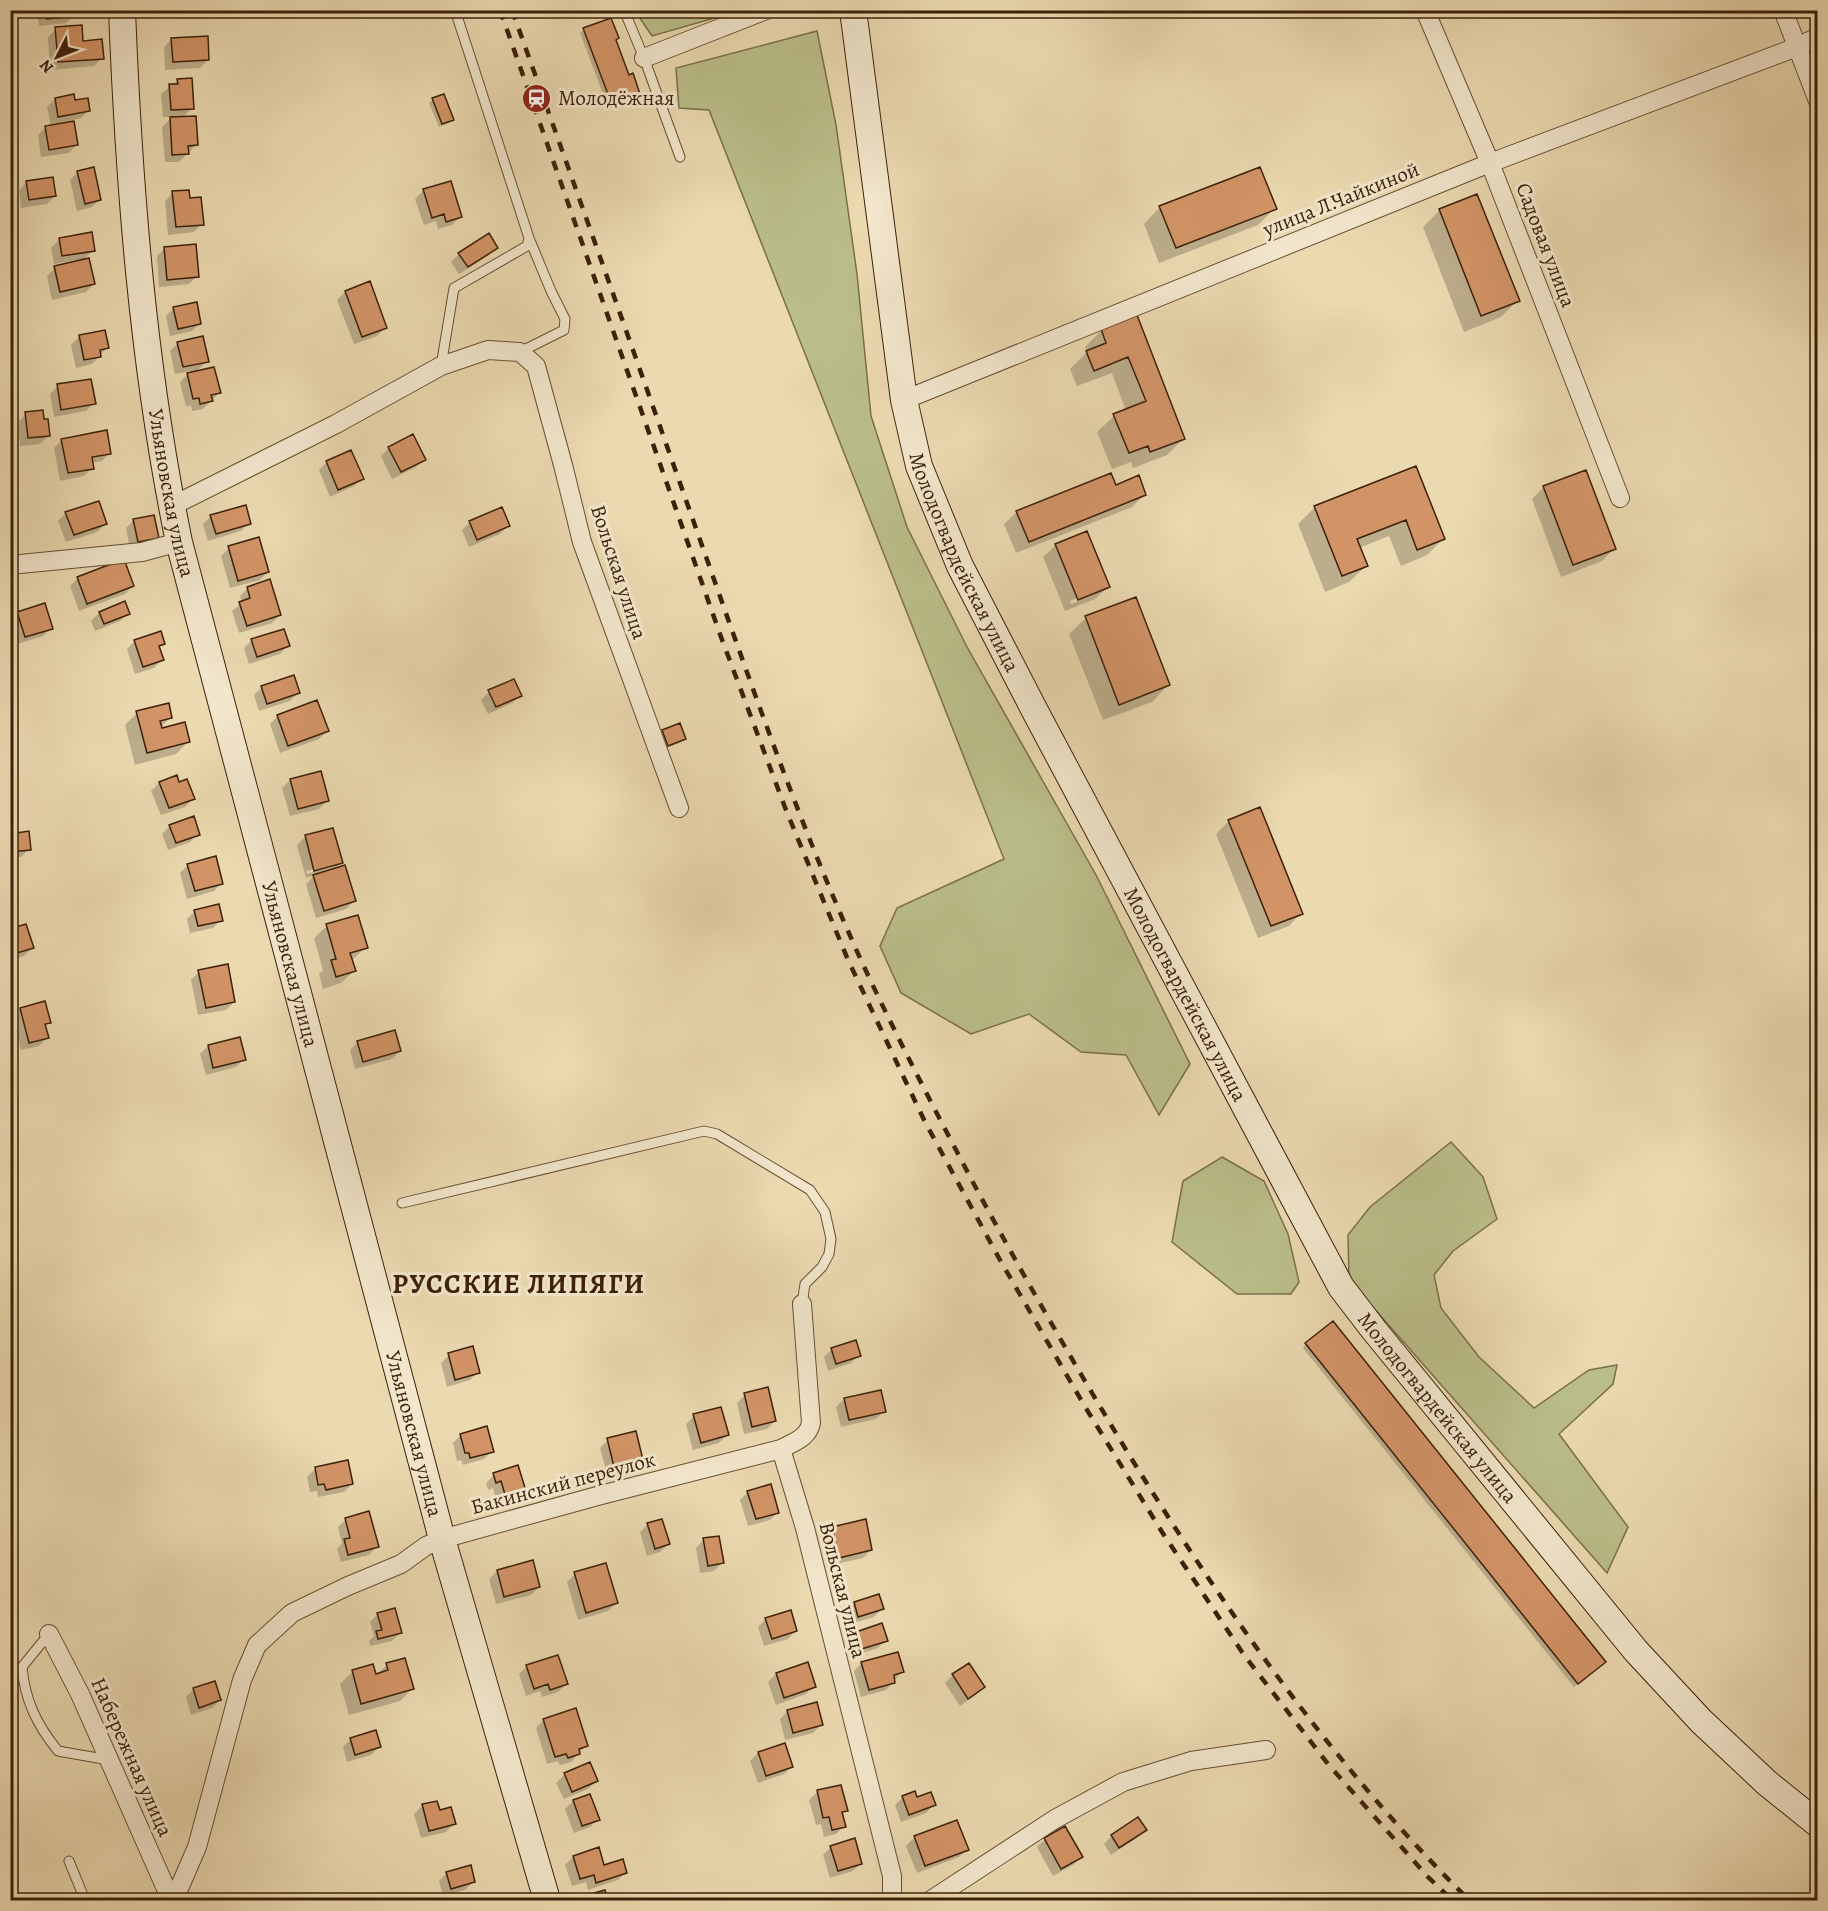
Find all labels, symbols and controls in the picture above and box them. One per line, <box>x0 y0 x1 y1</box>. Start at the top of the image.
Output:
north arrow <box>27 27 87 87</box>
text: N <box>34 54 59 78</box>
station icon: Молодёжная <box>521 82 553 114</box>
place label: Молодёжная <box>558 84 674 112</box>
street label: улица Л.Чайкиной <box>1258 155 1423 244</box>
street label: Садовая улица <box>1509 179 1583 312</box>
street label: Ульяновская улица <box>142 407 202 580</box>
street label: Молодогвардейская улица <box>902 450 1026 677</box>
street label: Вольская улица <box>584 501 654 643</box>
street label: Ульяновская улица <box>255 878 326 1050</box>
street label: Молодогвардейская улица <box>1117 882 1254 1107</box>
district label: РУССКИЕ ЛИПЯГИ <box>392 1266 646 1302</box>
street label: Молодогвардейская улица <box>1351 1306 1524 1509</box>
street label: Ульяновская улица <box>379 1348 450 1520</box>
street label: Бакинский переулок <box>468 1445 658 1521</box>
street label: Вольская улица <box>813 1519 874 1661</box>
street label: Набережная улица <box>84 1673 180 1841</box>

